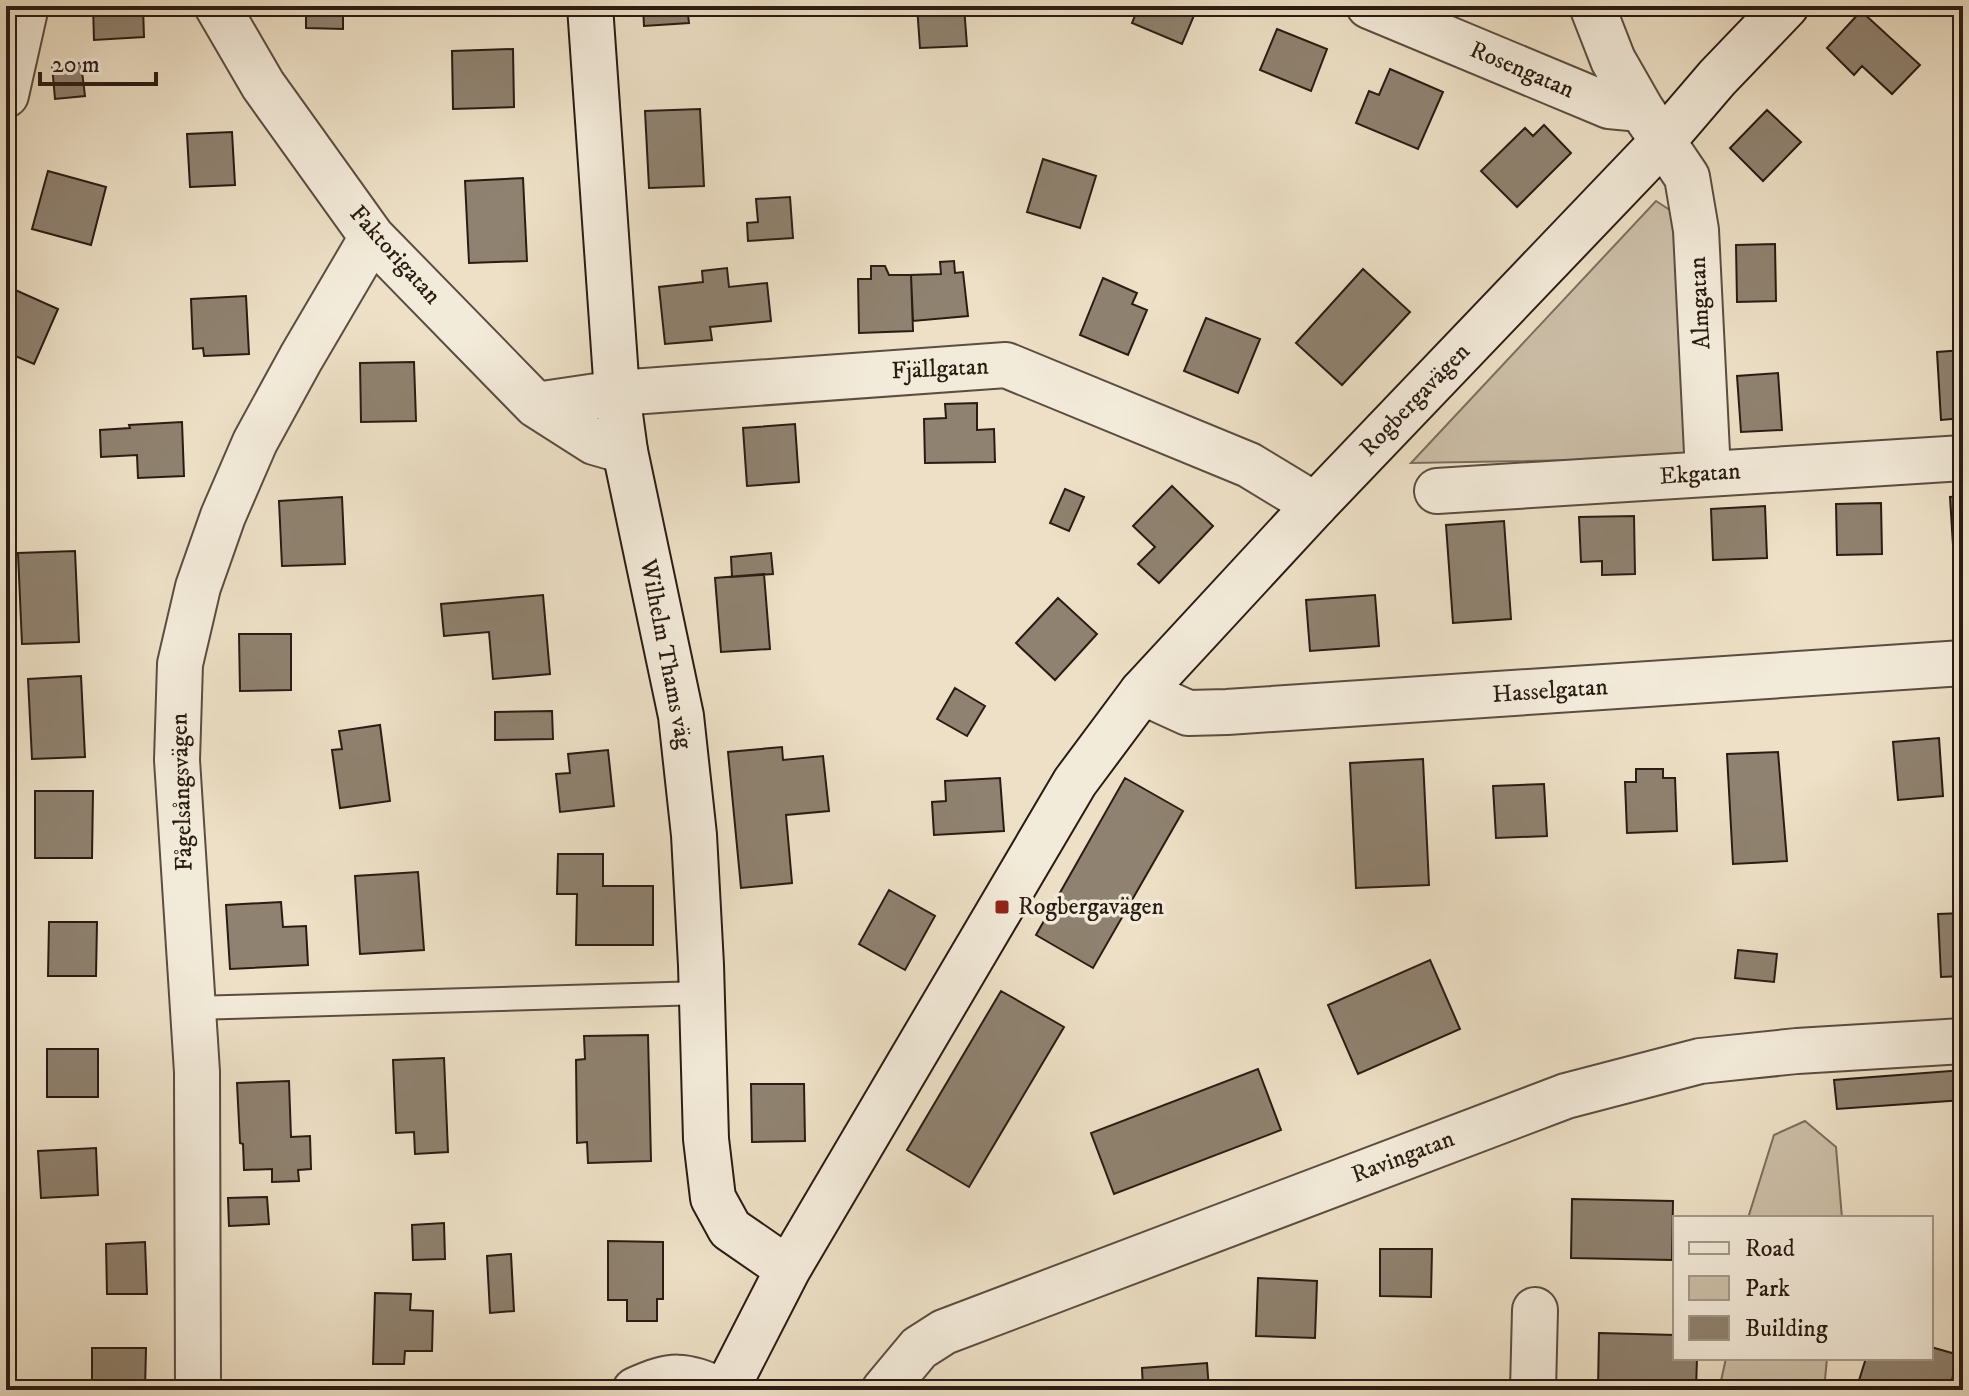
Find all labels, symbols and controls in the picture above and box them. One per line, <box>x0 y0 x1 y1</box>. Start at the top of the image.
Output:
street label: Rosengatan <box>1465 35 1579 106</box>
scale bar <box>40 36 156 86</box>
text: 20 m <box>52 50 100 80</box>
street label: Faktorigatan <box>343 199 447 311</box>
street label: Almgatan <box>1683 255 1717 350</box>
street label: Rogbergavägen <box>1353 337 1477 463</box>
street label: Fjällgatan <box>891 351 990 387</box>
street label: Ekgatan <box>1659 456 1742 492</box>
street label: Wilhelm Thams väg <box>633 556 699 752</box>
street label: Hasselgatan <box>1491 672 1609 710</box>
street label: Fågelsångsvägen <box>164 712 200 872</box>
place label: Rogbergavägen <box>1018 892 1165 922</box>
marker: Rogbergavägen <box>993 898 1011 916</box>
street label: Ravingatan <box>1347 1124 1459 1190</box>
legend <box>1673 1216 1933 1360</box>
text: Road <box>1745 1234 1795 1264</box>
text: Park <box>1745 1274 1790 1304</box>
text: Building <box>1745 1314 1828 1344</box>

